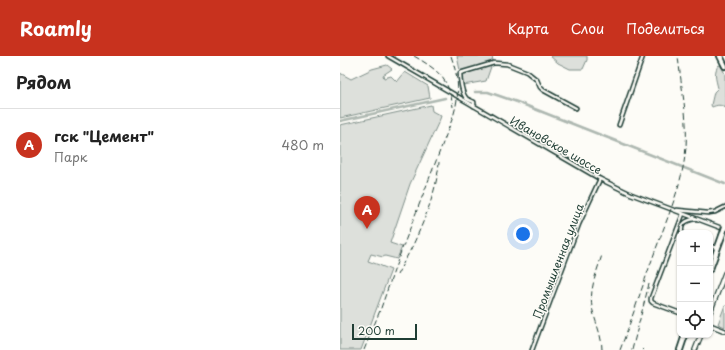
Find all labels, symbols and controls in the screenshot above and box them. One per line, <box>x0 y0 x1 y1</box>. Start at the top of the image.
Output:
text: Roamly <box>20 14 92 42</box>
text: Карта <box>508 18 549 39</box>
text: Слои <box>571 18 604 39</box>
text: Поделиться <box>626 18 705 39</box>
text: Рядом <box>16 69 71 95</box>
street label: Ивановское шоссе <box>507 112 605 178</box>
text: гск "Цемент" <box>54 124 154 147</box>
text: A <box>24 135 34 154</box>
text: 480 m <box>282 135 324 154</box>
text: Парк <box>54 147 88 166</box>
pin: A <box>354 196 380 229</box>
street label: Промышленная улица <box>528 201 588 321</box>
your location <box>513 224 533 244</box>
map controls <box>677 230 713 338</box>
button: + <box>677 230 713 266</box>
button: − <box>677 266 713 302</box>
button: locate <box>677 302 713 338</box>
scale bar <box>352 322 417 341</box>
text: 200 m <box>358 322 395 339</box>

